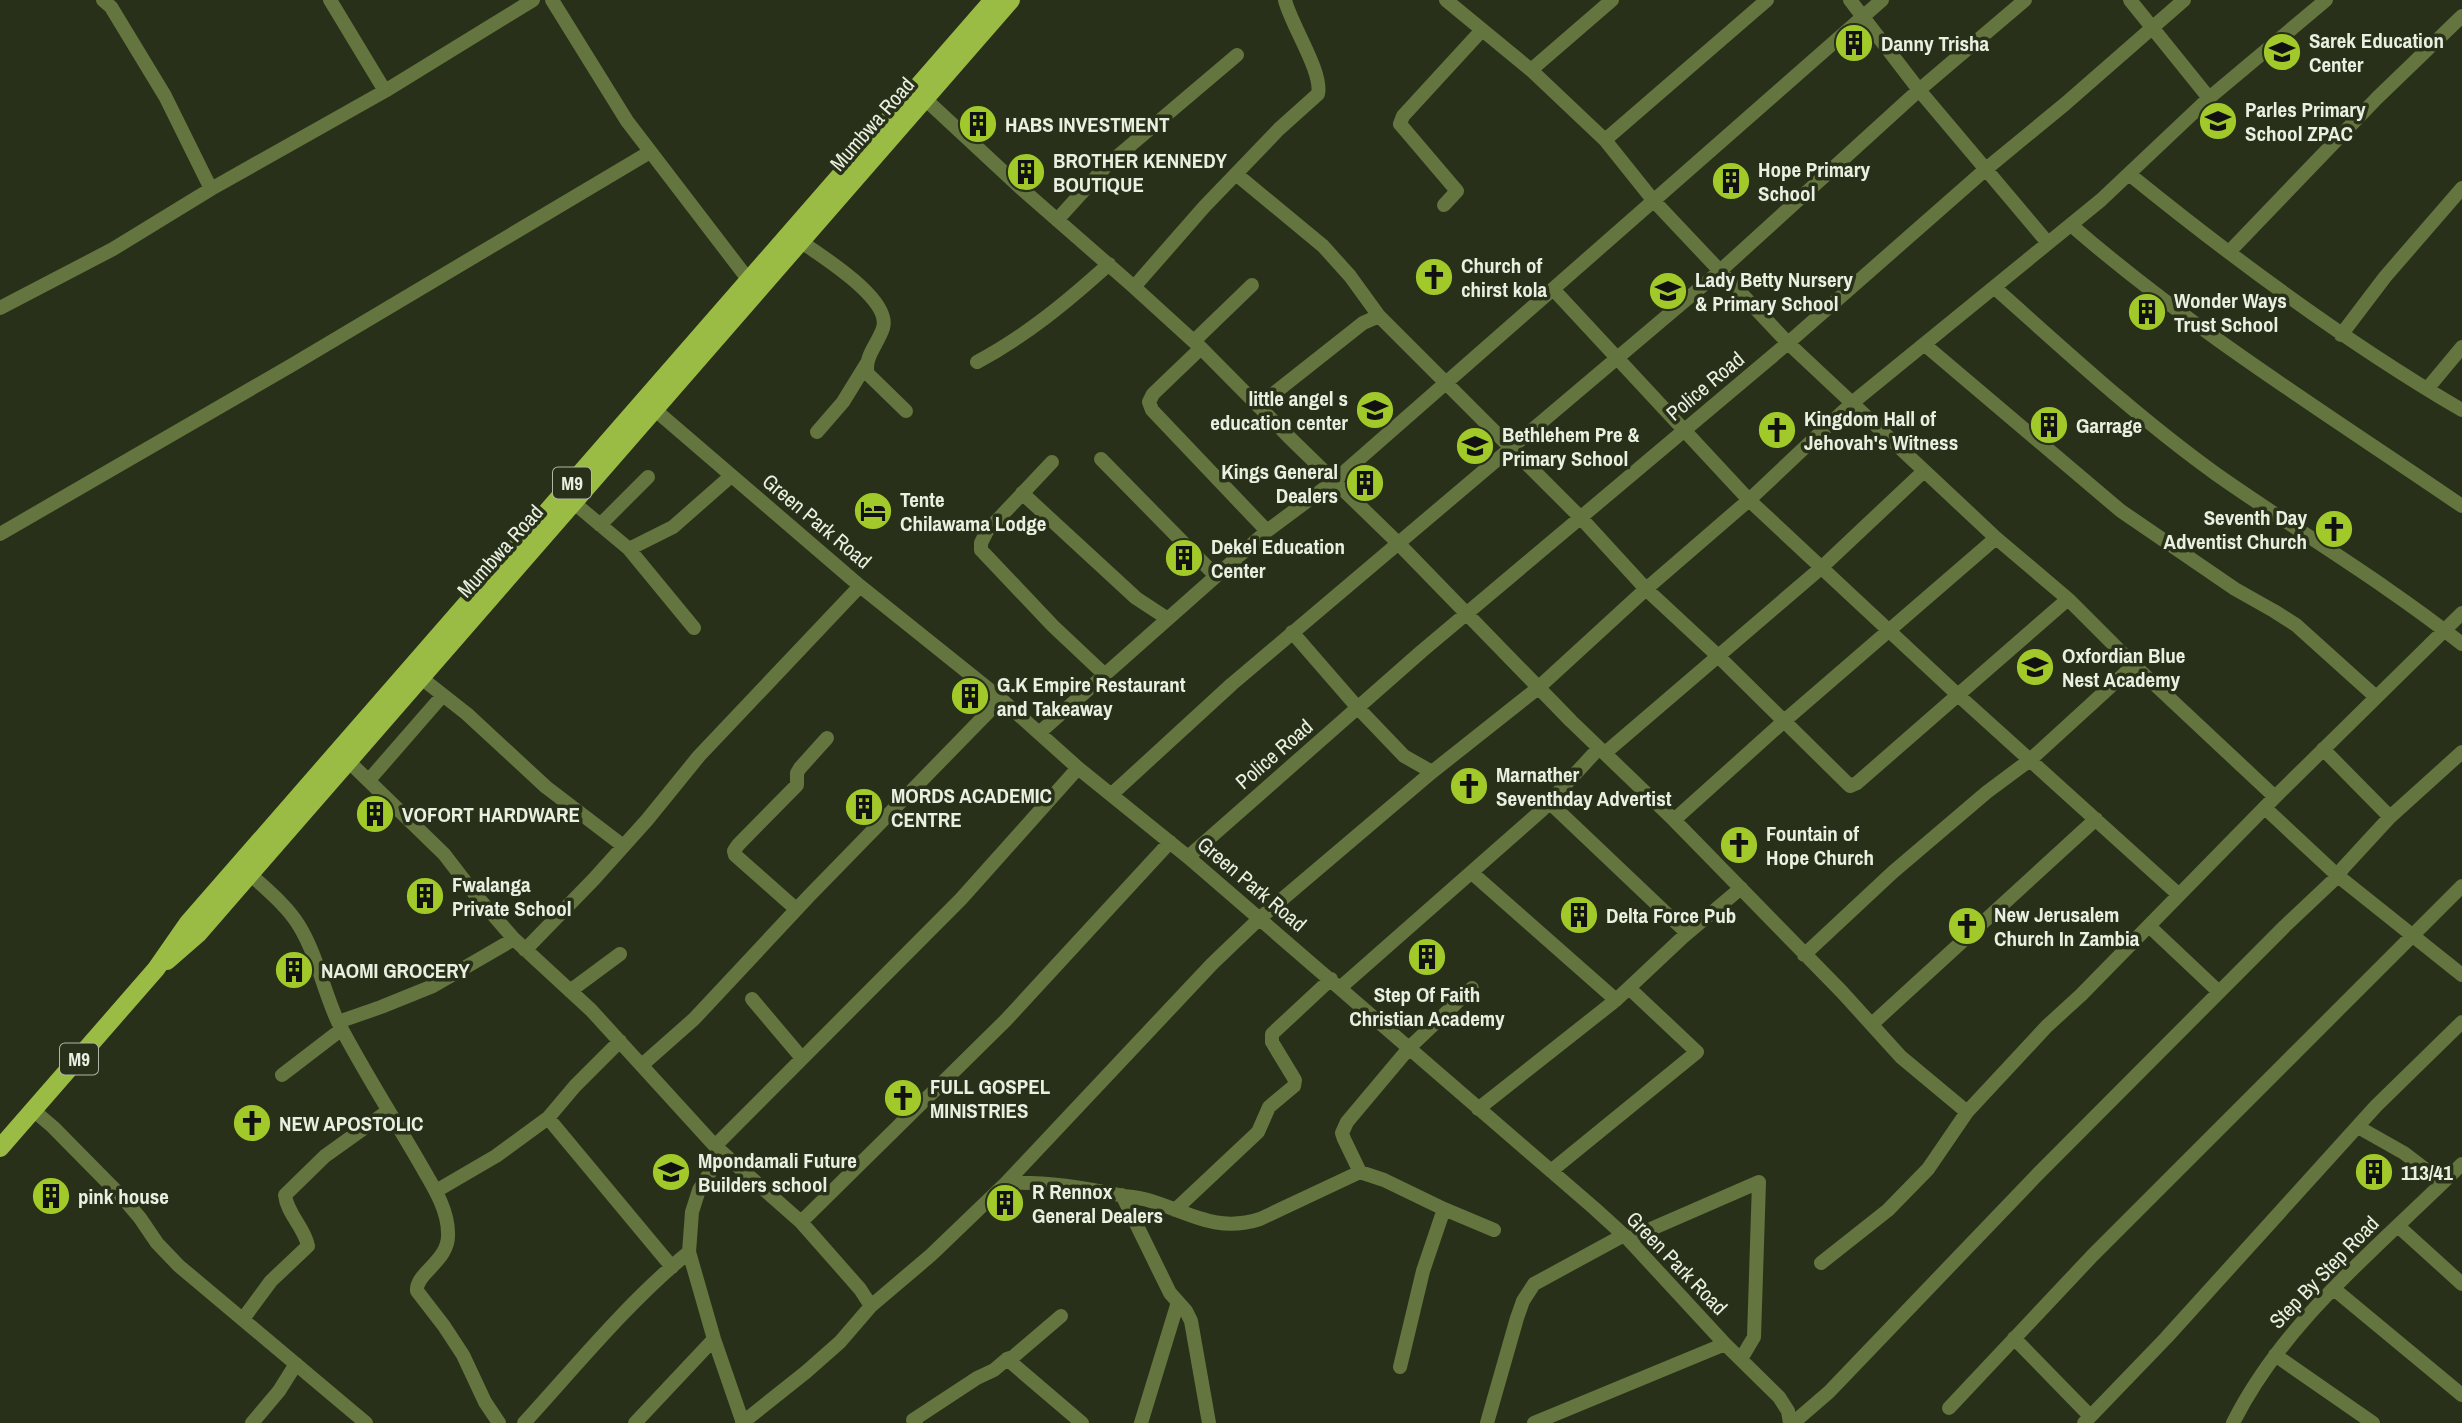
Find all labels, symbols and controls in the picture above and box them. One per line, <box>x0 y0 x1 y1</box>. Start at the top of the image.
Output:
building icon: Danny Trisha <box>1833 22 1875 64</box>
place label: Sarek Education Center <box>2309 26 2444 79</box>
place label: Danny Trisha <box>1881 29 1990 58</box>
school or university icon: Sarek Education Center <box>2261 31 2303 73</box>
street label: Mumbwa Road <box>823 71 921 177</box>
place label: Parles Primary School ZPAC <box>2245 95 2366 148</box>
school or university icon: Parles Primary School ZPAC <box>2197 100 2239 142</box>
building icon: HABS INVESTMENT <box>957 103 999 145</box>
place label: HABS INVESTMENT <box>1005 110 1170 139</box>
place label: BROTHER KENNEDY BOUTIQUE <box>1053 146 1228 199</box>
building icon: BROTHER KENNEDY BOUTIQUE <box>1005 151 1047 193</box>
place label: Hope Primary School <box>1758 155 1870 208</box>
building icon: Hope Primary School <box>1710 160 1752 202</box>
place label: Church of chirst kola <box>1461 251 1548 304</box>
church icon: Church of chirst kola <box>1413 256 1455 298</box>
place label: Lady Betty Nursery & Primary School <box>1695 265 1853 318</box>
school or university icon: Lady Betty Nursery & Primary School <box>1647 270 1689 312</box>
place label: Wonder Ways Trust School <box>2174 286 2287 339</box>
building icon: Wonder Ways Trust School <box>2126 291 2168 333</box>
street label: Police Road <box>1660 345 1750 427</box>
place label: little angel s education center <box>1210 384 1348 437</box>
school or university icon: little angel s education center <box>1354 389 1396 431</box>
place label: Kingdom Hall of Jehovah's Witness <box>1804 404 1958 457</box>
building icon: Garrage <box>2028 404 2070 446</box>
church icon: Kingdom Hall of Jehovah's Witness <box>1756 409 1798 451</box>
place label: Garrage <box>2076 411 2142 440</box>
place label: Bethlehem Pre & Primary School <box>1502 420 1640 473</box>
school or university icon: Bethlehem Pre & Primary School <box>1454 425 1496 467</box>
place label: Kings General Dealers <box>1221 457 1338 510</box>
building icon: Kings General Dealers <box>1344 462 1386 504</box>
street label: Green Park Road <box>756 467 878 575</box>
road number: M9 <box>553 468 591 498</box>
place label: Tente Chilawama Lodge <box>900 485 1046 538</box>
hotel icon: Tente Chilawama Lodge <box>852 490 894 532</box>
street label: Mumbwa Road <box>450 498 550 604</box>
place label: Seventh Day Adventist Church <box>2163 503 2307 556</box>
church icon: Seventh Day Adventist Church <box>2313 508 2355 550</box>
place label: Dekel Education Center <box>1211 532 1345 585</box>
building icon: Dekel Education Center <box>1163 537 1205 579</box>
place label: Oxfordian Blue Nest Academy <box>2062 641 2185 694</box>
school or university icon: Oxfordian Blue Nest Academy <box>2014 646 2056 688</box>
place label: G.K Empire Restaurant and Takeaway <box>997 670 1186 723</box>
building icon: G.K Empire Restaurant and Takeaway <box>949 675 991 717</box>
street label: Police Road <box>1229 712 1319 796</box>
place label: Marnather Seventhday Advertist <box>1496 760 1672 813</box>
church icon: Marnather Seventhday Advertist <box>1448 765 1490 807</box>
place label: MORDS ACADEMIC CENTRE <box>891 781 1052 834</box>
building icon: MORDS ACADEMIC CENTRE <box>843 786 885 828</box>
building icon: VOFORT HARDWARE <box>354 793 396 835</box>
place label: VOFORT HARDWARE <box>402 800 580 829</box>
place label: Fountain of Hope Church <box>1766 819 1874 872</box>
church icon: Fountain of Hope Church <box>1718 824 1760 866</box>
street label: Green Park Road <box>1191 830 1313 938</box>
place label: Fwalanga Private School <box>452 870 572 923</box>
building icon: Fwalanga Private School <box>404 875 446 917</box>
building icon: Delta Force Pub <box>1558 894 1600 936</box>
place label: New Jerusalem Church In Zambia <box>1994 900 2140 953</box>
place label: Delta Force Pub <box>1606 901 1736 930</box>
church icon: New Jerusalem Church In Zambia <box>1946 905 1988 947</box>
building icon: Step Of Faith Christian Academy <box>1406 936 1448 978</box>
building icon: NAOMI GROCERY <box>273 949 315 991</box>
place label: NAOMI GROCERY <box>321 956 470 985</box>
place label: Step Of Faith Christian Academy <box>1349 980 1505 1033</box>
road number: M9 <box>60 1044 98 1074</box>
place label: FULL GOSPEL MINISTRIES <box>930 1072 1051 1125</box>
church icon: FULL GOSPEL MINISTRIES <box>882 1077 924 1119</box>
church icon: NEW APOSTOLIC <box>231 1102 273 1144</box>
place label: NEW APOSTOLIC <box>279 1109 424 1138</box>
place label: Mpondamali Future Builders school <box>698 1146 857 1199</box>
school or university icon: Mpondamali Future Builders school <box>650 1151 692 1193</box>
building icon: 113/41 <box>2353 1151 2395 1193</box>
place label: 113/41 <box>2401 1158 2453 1187</box>
building icon: pink house <box>30 1175 72 1217</box>
place label: R Rennox General Dealers <box>1032 1177 1163 1230</box>
place label: pink house <box>78 1182 169 1211</box>
building icon: R Rennox General Dealers <box>984 1182 1026 1224</box>
street label: Green Park Road <box>1620 1205 1734 1321</box>
street label: Step By Step Road <box>2263 1209 2385 1335</box>

